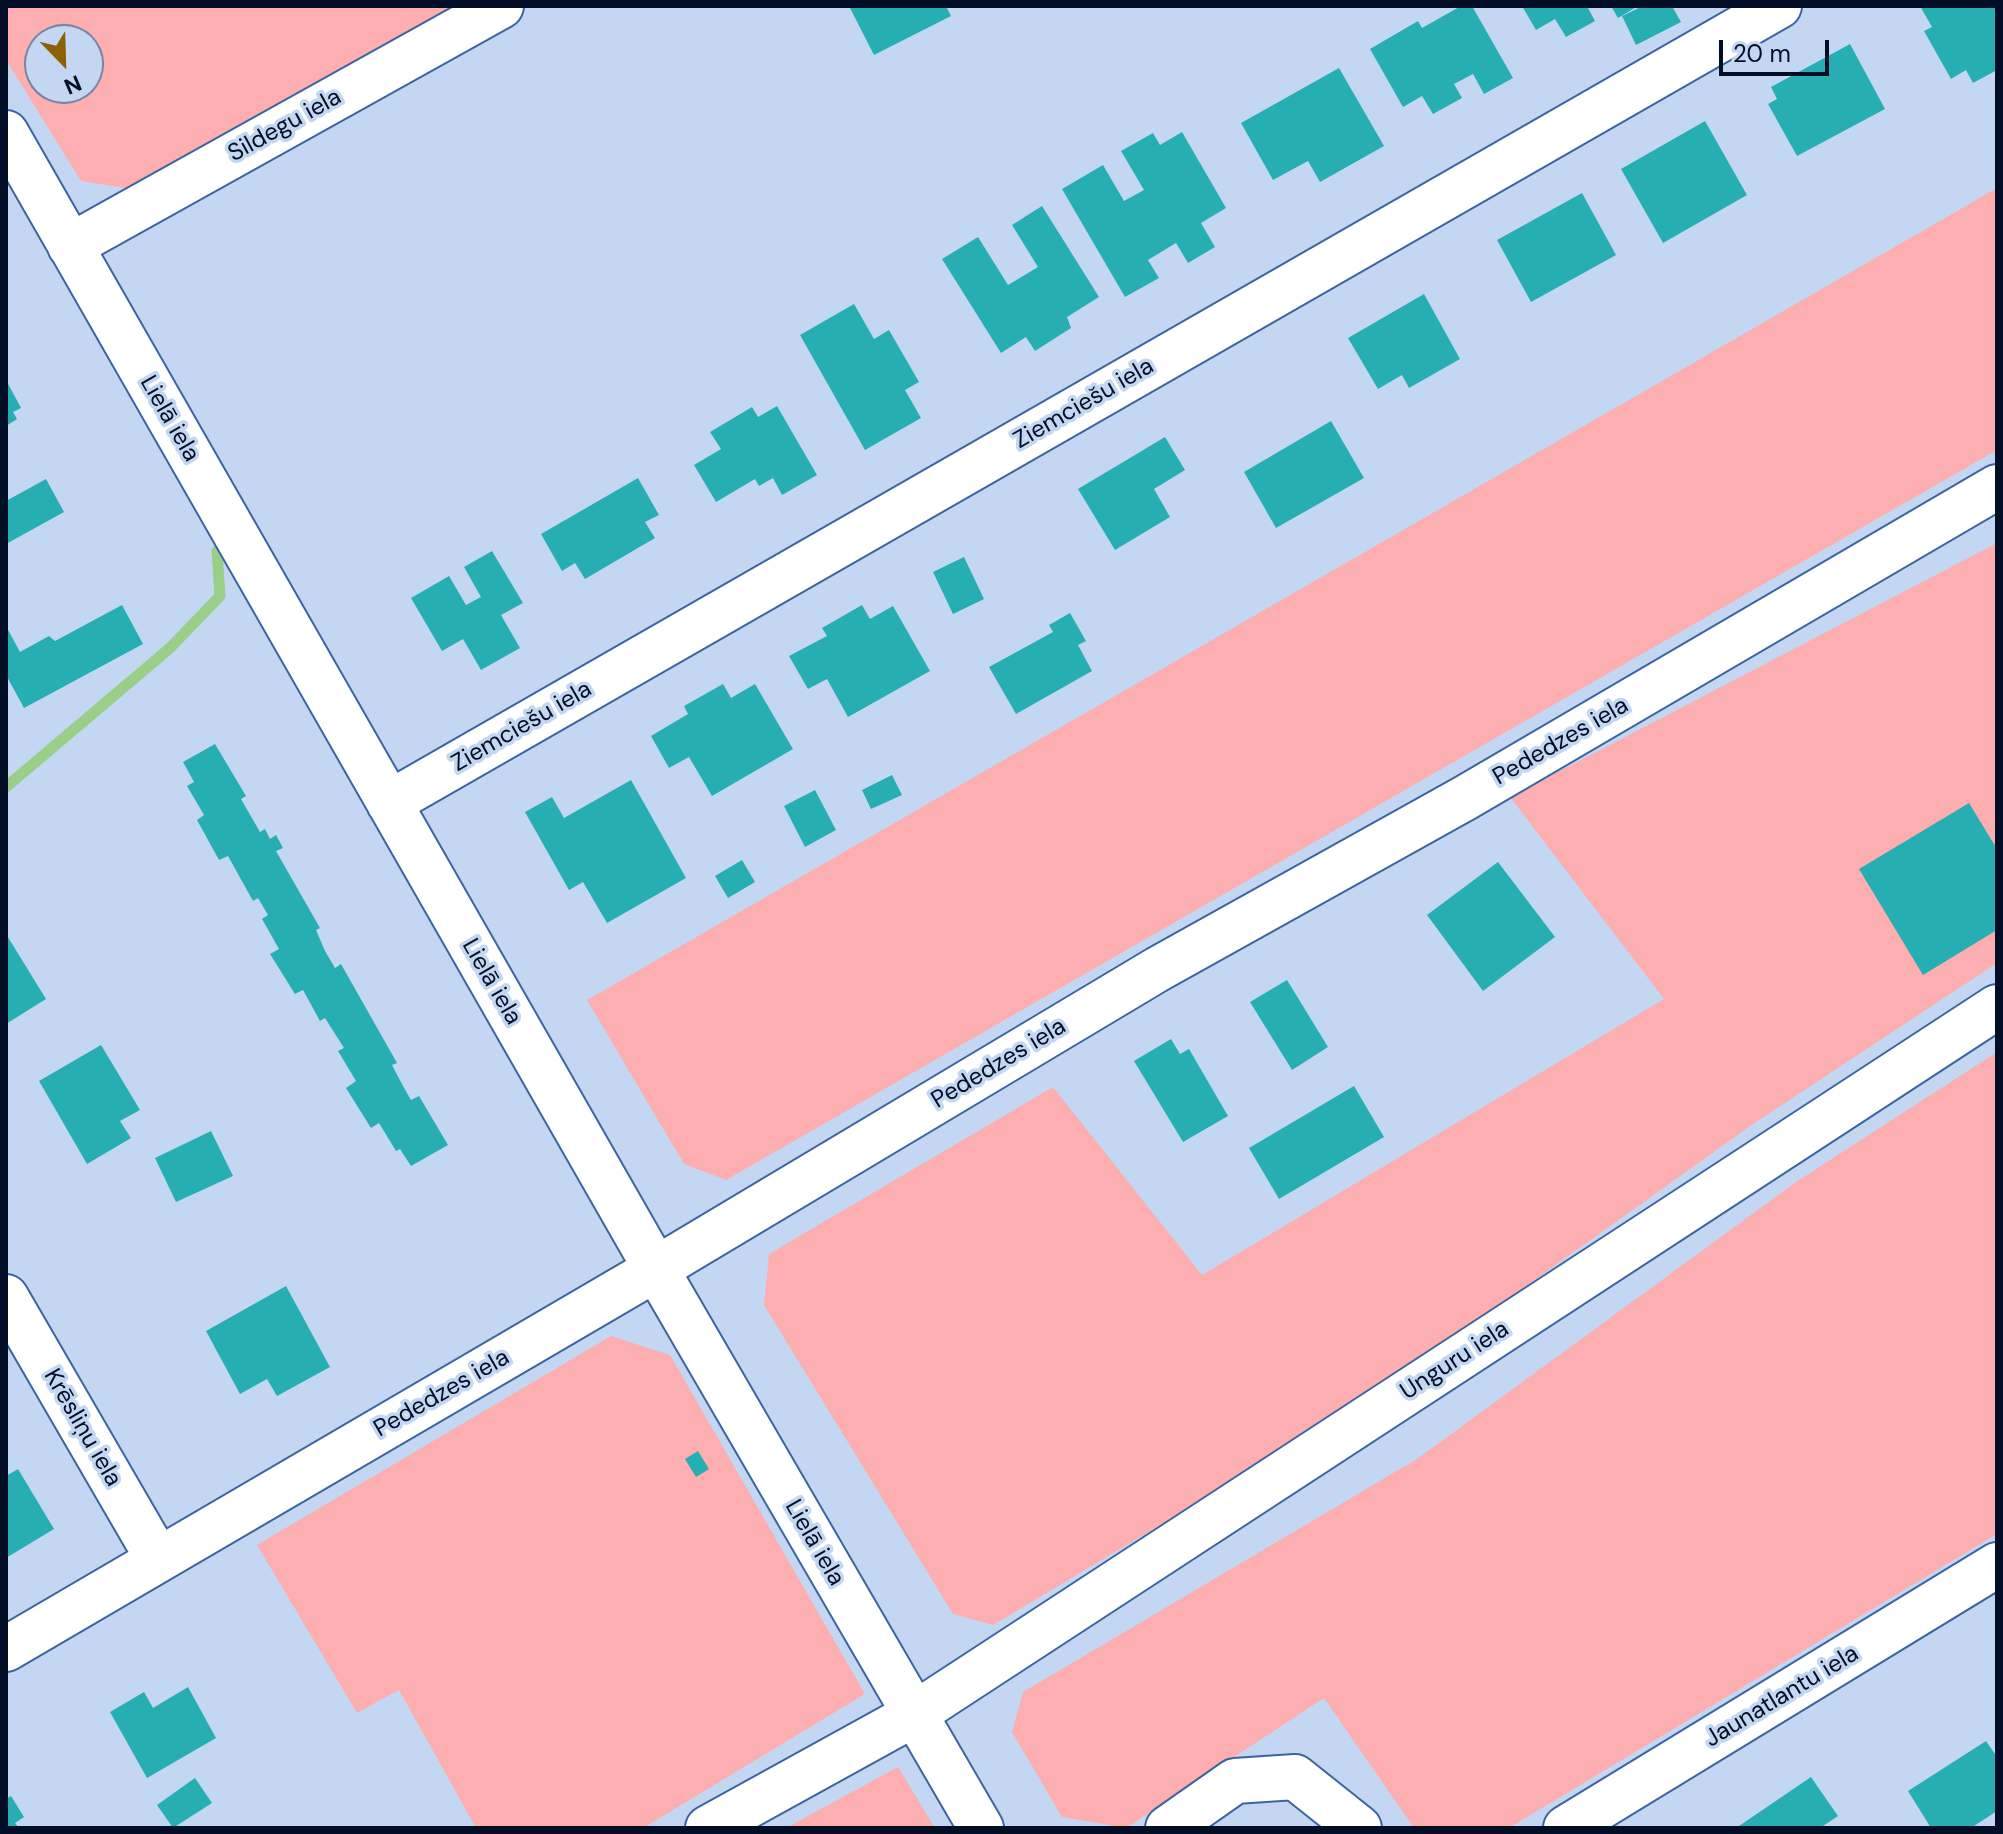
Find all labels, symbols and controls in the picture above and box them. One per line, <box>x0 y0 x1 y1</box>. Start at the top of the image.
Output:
north arrow <box>24 24 104 104</box>
scale bar <box>1723 24 1833 74</box>
text: 20 m <box>1733 38 1791 69</box>
text: N <box>60 68 86 101</box>
street label: Sildegu iela <box>223 83 347 169</box>
street label: Ziemciešu iela <box>1009 352 1159 456</box>
street label: Lielā iela <box>133 371 205 467</box>
street label: Ziemciešu iela <box>447 675 597 779</box>
street label: Pededzes iela <box>1488 692 1634 792</box>
street label: Lielā iela <box>455 934 527 1030</box>
street label: Pededzes iela <box>927 1013 1071 1115</box>
street label: Unguru iela <box>1395 1315 1515 1407</box>
street label: Pededzes iela <box>369 1344 515 1444</box>
street label: Krēsliņu iela <box>37 1364 127 1492</box>
street label: Lielā iela <box>778 1495 850 1591</box>
street label: Jaunatlantu iela <box>1700 1640 1864 1754</box>

